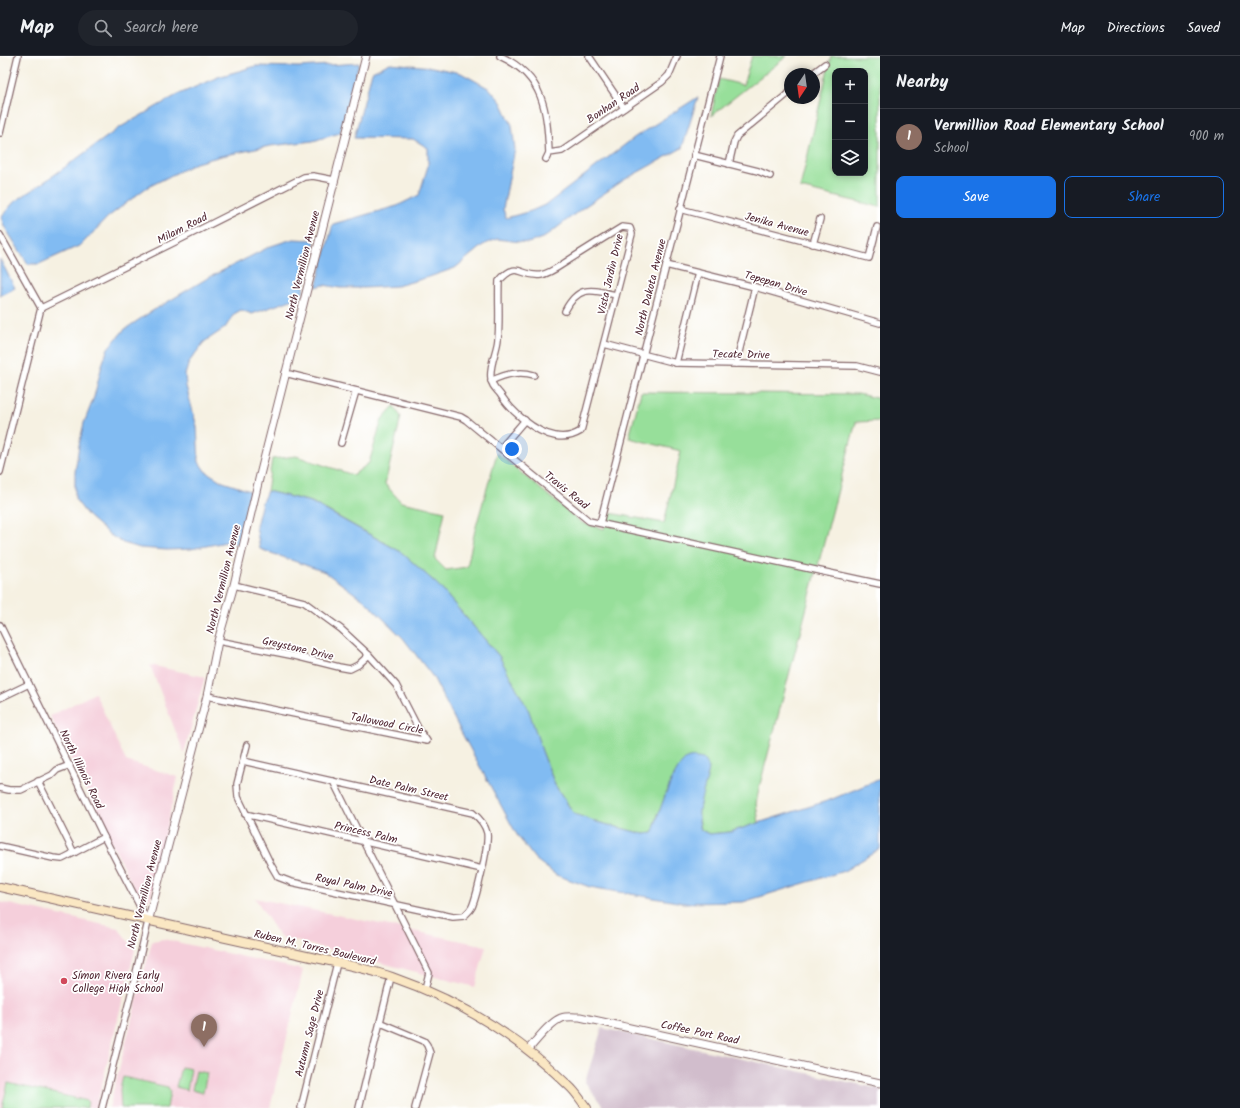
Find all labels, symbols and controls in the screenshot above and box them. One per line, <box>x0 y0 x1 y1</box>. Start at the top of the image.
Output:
search box <box>78 10 358 46</box>
text: Map <box>20 13 54 43</box>
text: Search here <box>124 16 198 40</box>
icon: search <box>92 17 114 39</box>
text: Map <box>1060 17 1085 39</box>
text: Directions <box>1107 17 1165 39</box>
text: Saved <box>1187 17 1220 39</box>
north arrow <box>784 68 820 104</box>
map controls <box>832 68 868 176</box>
button: + <box>832 68 868 104</box>
text: Nearby <box>896 69 948 96</box>
street label: Bonhan Road <box>583 79 644 128</box>
button: − <box>832 104 868 140</box>
text: Vermillion Road Elementary School <box>934 114 1164 138</box>
text: 1 <box>907 126 911 147</box>
text: 900 m <box>1189 126 1224 147</box>
text: School <box>934 138 969 159</box>
button: layers <box>832 140 868 176</box>
button: Save <box>896 176 1056 218</box>
button: Share <box>1064 176 1224 218</box>
street label: Milam Road <box>154 208 211 249</box>
street label: Jenika Avenue <box>743 208 811 242</box>
street label: North Vermillion Avenue <box>281 209 325 322</box>
street label: Vista Jardin Drive <box>593 232 629 316</box>
street label: North Dakota Avenue <box>630 237 672 338</box>
street label: Tepepan Drive <box>742 266 809 302</box>
street label: Tecate Drive <box>712 345 770 365</box>
your location <box>502 439 522 459</box>
street label: Travis Road <box>540 467 593 515</box>
street label: North Vermillion Avenue <box>202 523 246 636</box>
street label: Greystone Drive <box>260 632 335 666</box>
street label: Tallowood Circle <box>349 708 425 740</box>
street label: North Illinois Road <box>54 727 108 813</box>
street label: Date Palm Street <box>367 771 451 807</box>
street label: Princess Palm <box>332 817 399 849</box>
street label: North Vermillion Avenue <box>123 838 167 951</box>
street label: Royal Palm Drive <box>313 869 394 903</box>
street label: Ruben M. Torres Boulevard <box>252 925 378 971</box>
place label: Símon Rivera Early College High School <box>72 967 164 998</box>
marker: Símon Rivera Early College High School <box>59 976 69 986</box>
street label: Autumn Sage Drive <box>290 988 329 1079</box>
pin: 1 <box>191 1014 217 1047</box>
street label: Coffee Port Road <box>659 1016 741 1050</box>

